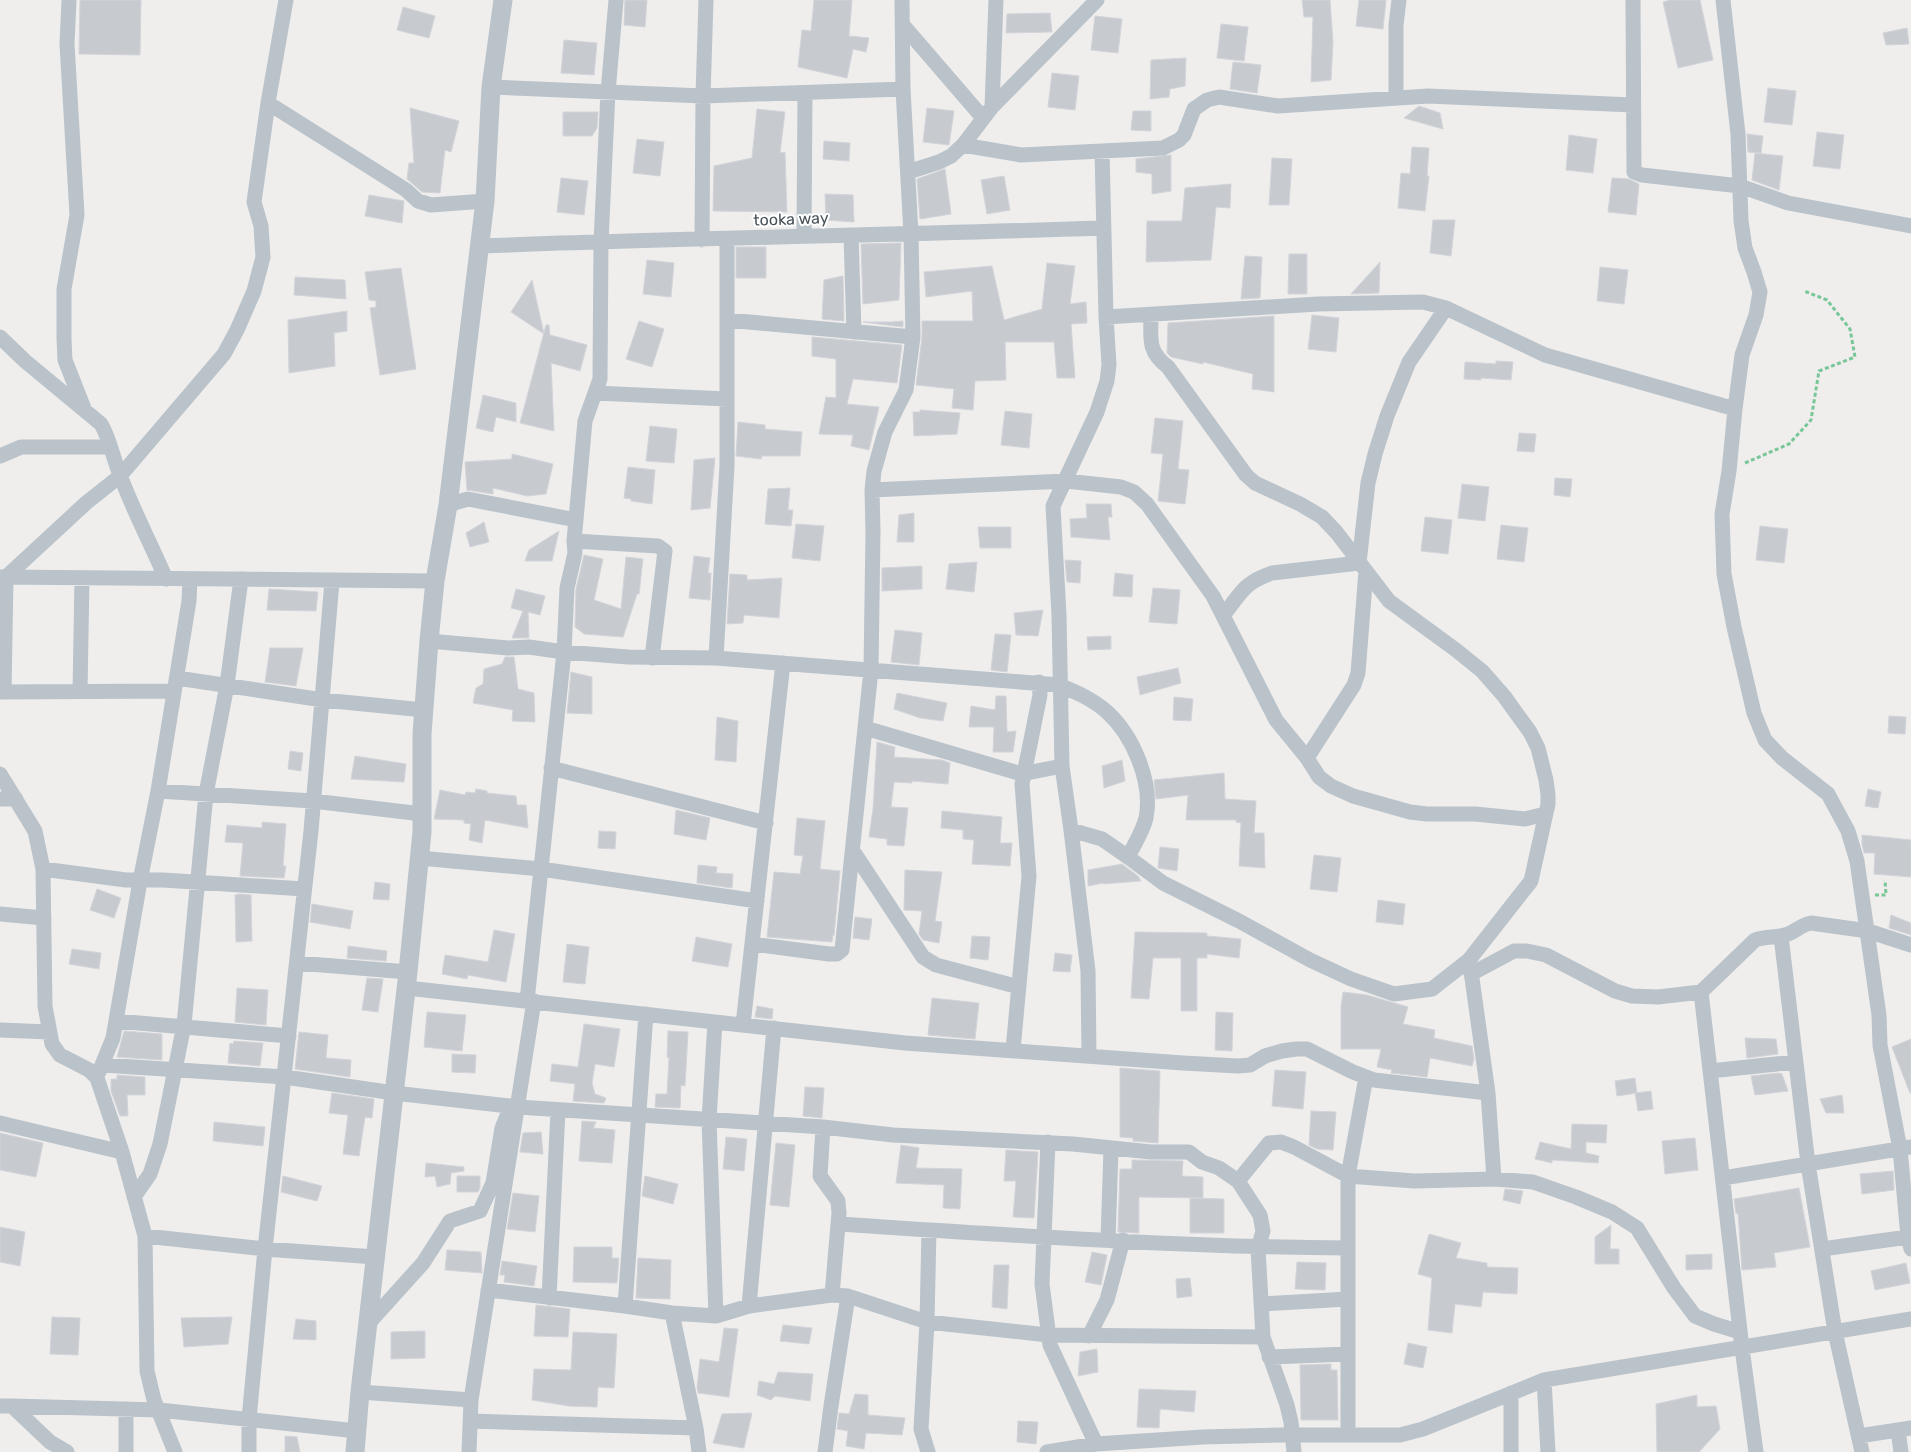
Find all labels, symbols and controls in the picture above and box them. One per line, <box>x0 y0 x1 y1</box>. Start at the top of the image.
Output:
street label: tooka way <box>753 208 829 230</box>

